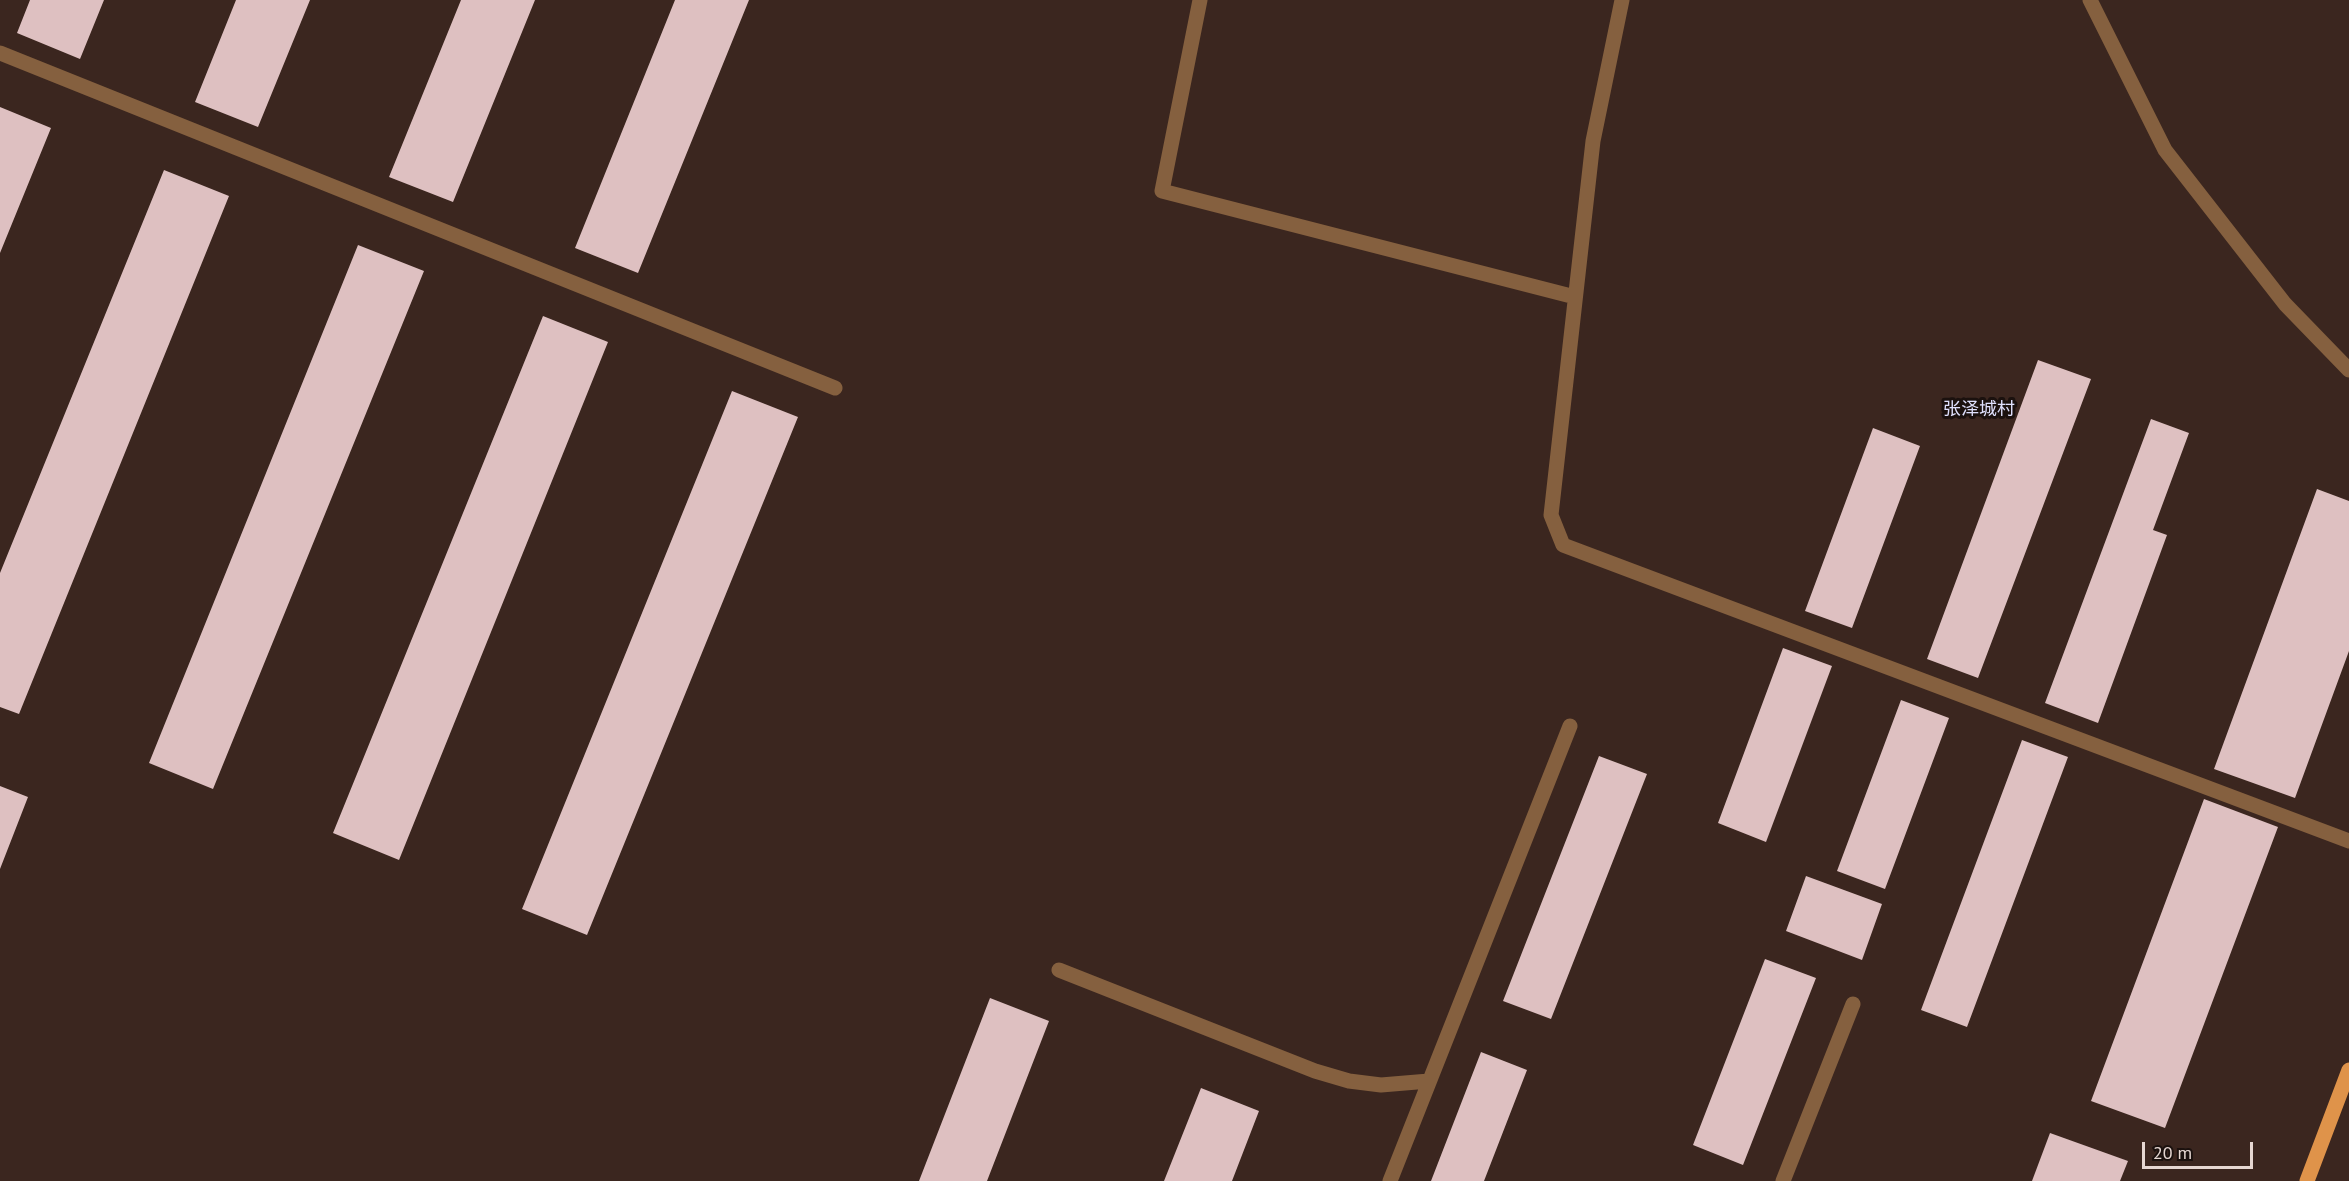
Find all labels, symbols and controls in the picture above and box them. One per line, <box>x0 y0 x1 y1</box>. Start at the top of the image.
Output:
district label: 张泽城村 <box>1943 399 2015 421</box>
scale bar <box>2145 1130 2256 1168</box>
text: 20 m <box>2153 1141 2192 1164</box>

